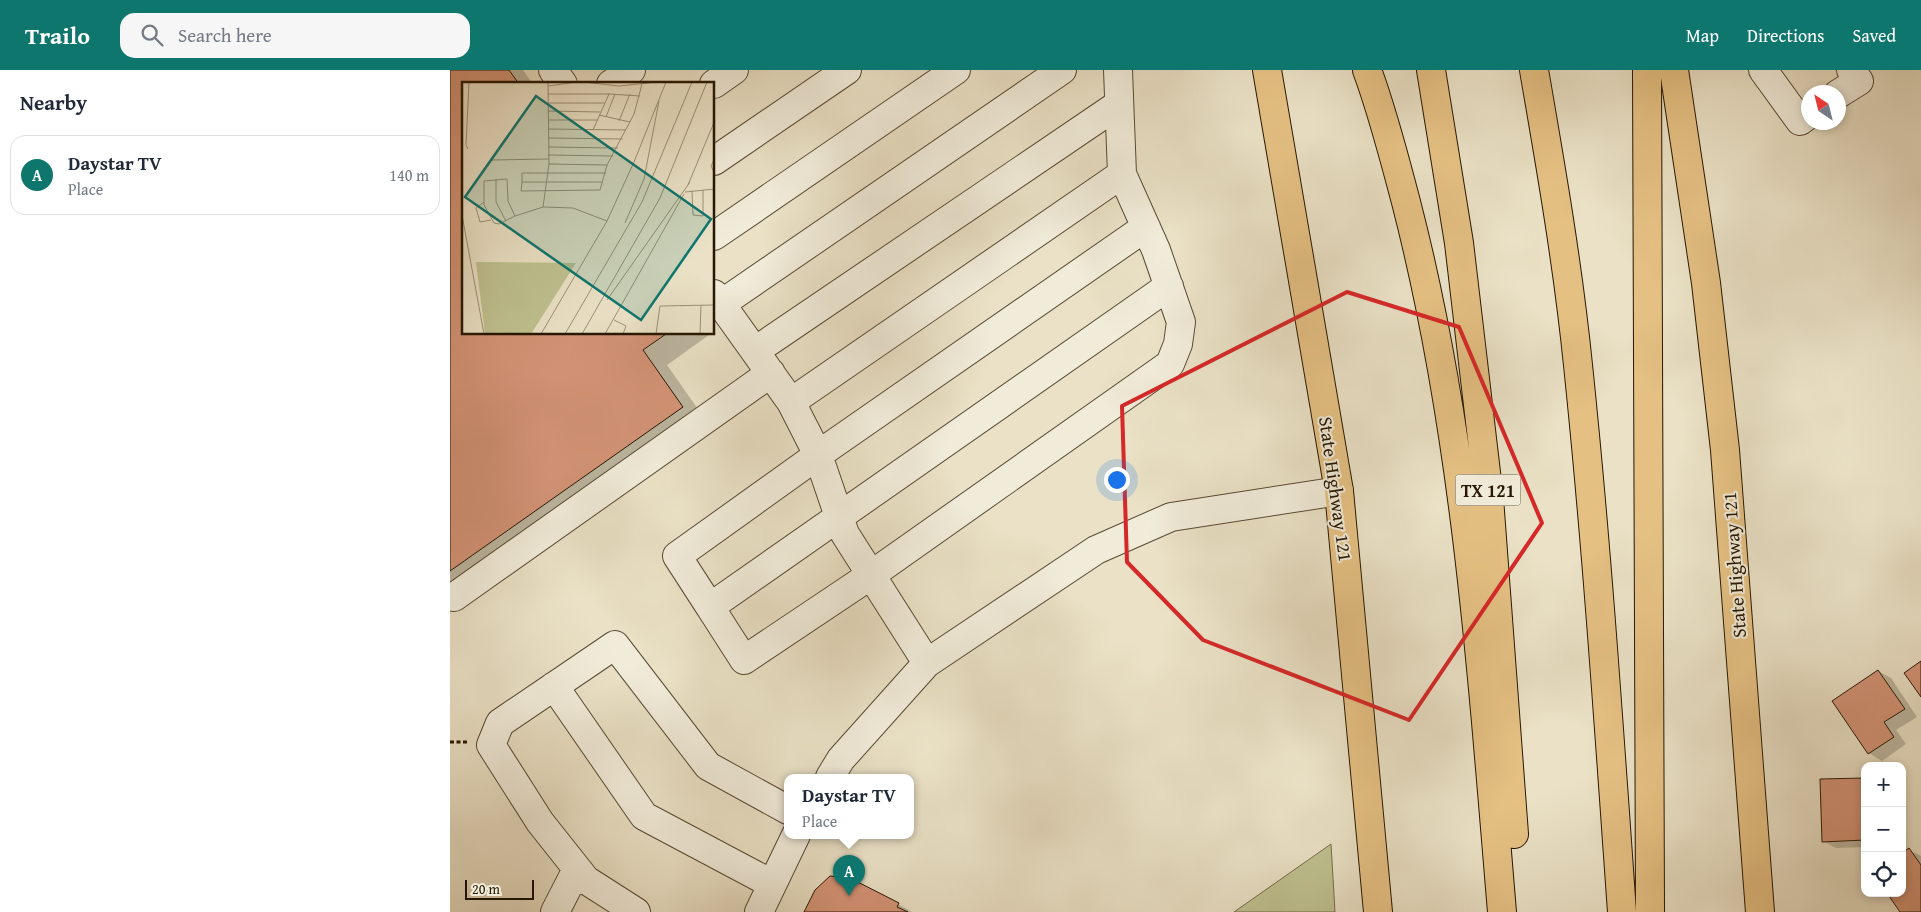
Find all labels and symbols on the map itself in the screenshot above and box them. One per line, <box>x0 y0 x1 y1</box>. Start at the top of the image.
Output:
inset map <box>462 82 715 335</box>
north arrow <box>1801 85 1846 130</box>
street label: State Highway 121 <box>1312 415 1360 563</box>
your location <box>1104 467 1130 493</box>
road number: TX 121 <box>1456 474 1520 506</box>
street label: State Highway 121 <box>1715 491 1753 639</box>
pin: A <box>833 855 865 896</box>
scale bar <box>465 877 534 900</box>

